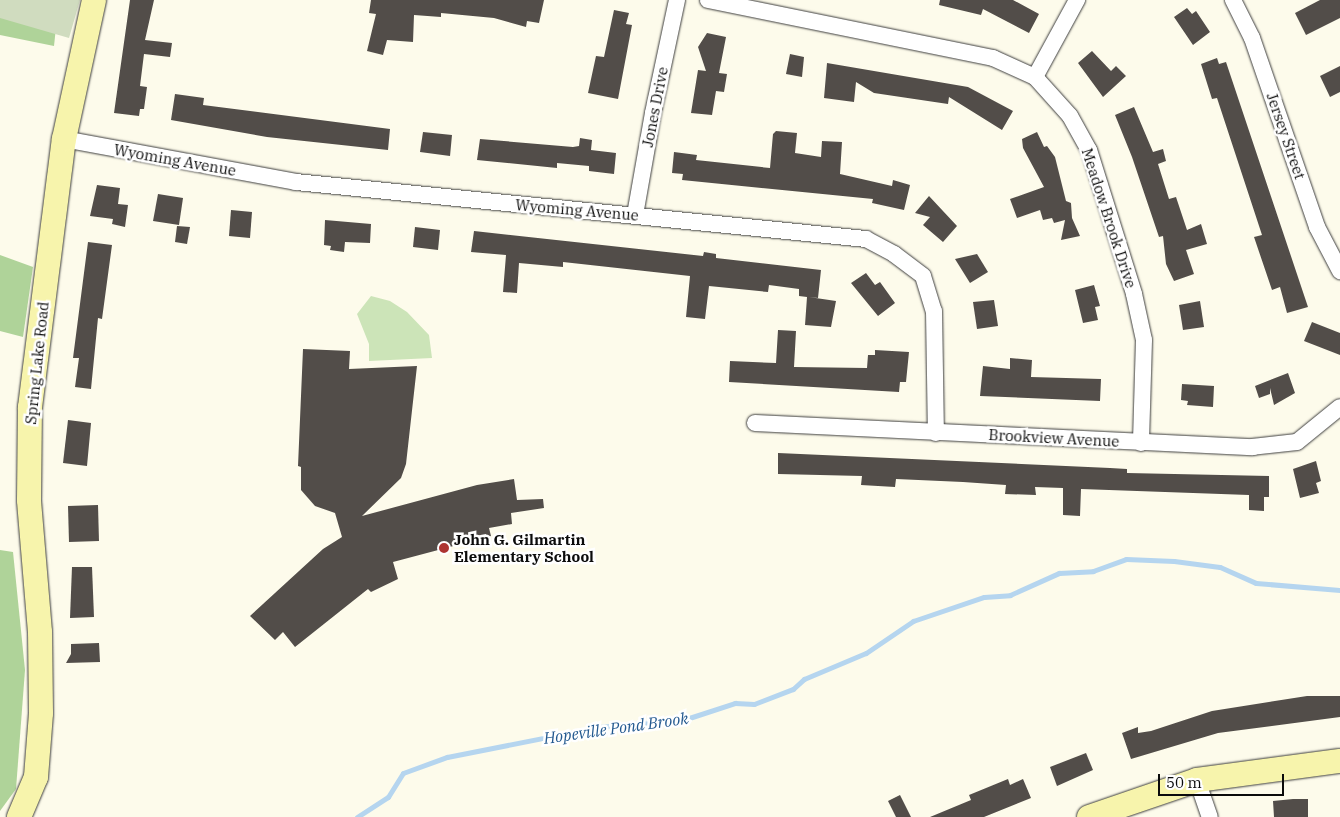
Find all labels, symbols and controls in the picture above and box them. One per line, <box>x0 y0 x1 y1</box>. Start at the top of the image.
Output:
street label: Jones Drive <box>638 65 672 149</box>
street label: Jersey Street <box>1263 90 1309 182</box>
street label: Wyoming Avenue <box>113 140 237 180</box>
street label: Meadow Brook Drive <box>1078 146 1140 290</box>
street label: Wyoming Avenue <box>515 196 639 224</box>
street label: Spring Lake Road <box>22 301 52 425</box>
street label: Brookview Avenue <box>988 426 1120 450</box>
place label: John G. Gilmartin Elementary School <box>454 530 594 565</box>
marker: John G. Gilmartin Elementary School <box>438 542 450 554</box>
water label: Hopeville Pond Brook <box>542 708 690 748</box>
scale bar <box>1160 764 1286 796</box>
text: 50 m <box>1166 773 1202 792</box>

